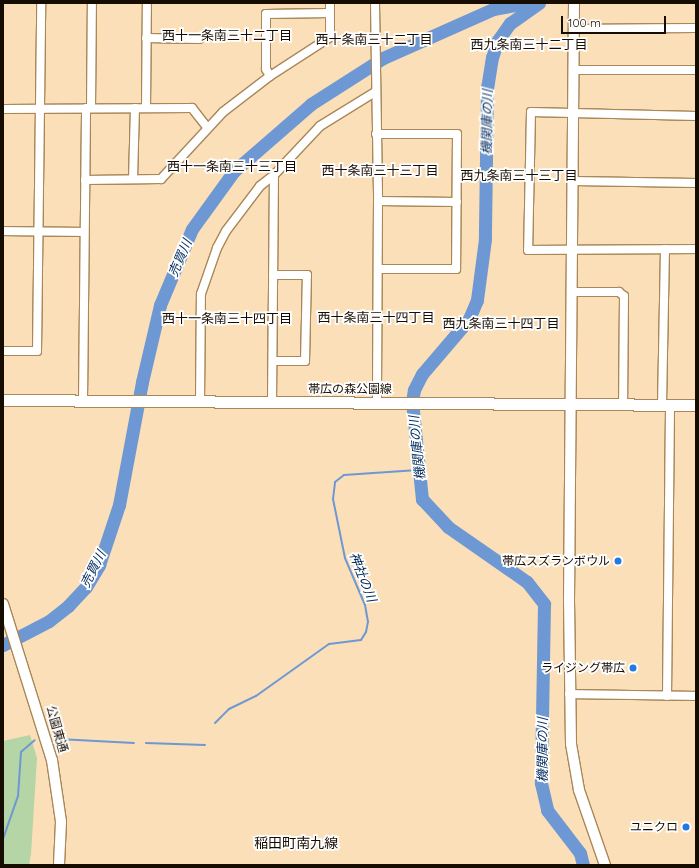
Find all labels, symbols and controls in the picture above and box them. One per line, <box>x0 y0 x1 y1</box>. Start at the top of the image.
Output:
scale bar <box>563 8 668 34</box>
text: 100 m <box>568 15 601 30</box>
district label: 西十一条南三十二丁目 <box>162 27 292 43</box>
district label: 西十条南三十二丁目 <box>316 31 432 47</box>
district label: 西九条南三十二丁目 <box>471 36 587 52</box>
water label: 機関庫の川 <box>479 89 495 155</box>
district label: 西十一条南三十三丁目 <box>167 158 297 174</box>
district label: 西十条南三十三丁目 <box>322 162 438 178</box>
district label: 西九条南三十三丁目 <box>461 167 577 183</box>
water label: 売買川 <box>165 237 195 279</box>
district label: 西十条南三十四丁目 <box>318 309 434 325</box>
district label: 西十一条南三十四丁目 <box>162 310 292 326</box>
district label: 西九条南三十四丁目 <box>443 315 559 331</box>
street label: 帯広の森公園線 <box>308 382 392 396</box>
water label: 機関庫の川 <box>406 415 428 481</box>
water label: 売買川 <box>77 548 109 590</box>
water label: 神社の川 <box>346 550 380 604</box>
place label: 帯広スズランボウル <box>502 554 610 568</box>
marker: 帯広スズランボウル <box>613 556 623 566</box>
place label: ライジング帯広 <box>541 661 625 675</box>
marker: ライジング帯広 <box>628 663 638 673</box>
street label: 公園東通 <box>43 704 71 754</box>
water label: 機関庫の川 <box>534 718 550 782</box>
place label: ユニクロ <box>630 820 678 834</box>
marker: ユニクロ <box>681 822 691 832</box>
district label: 稲田町南九線 <box>254 835 338 851</box>

